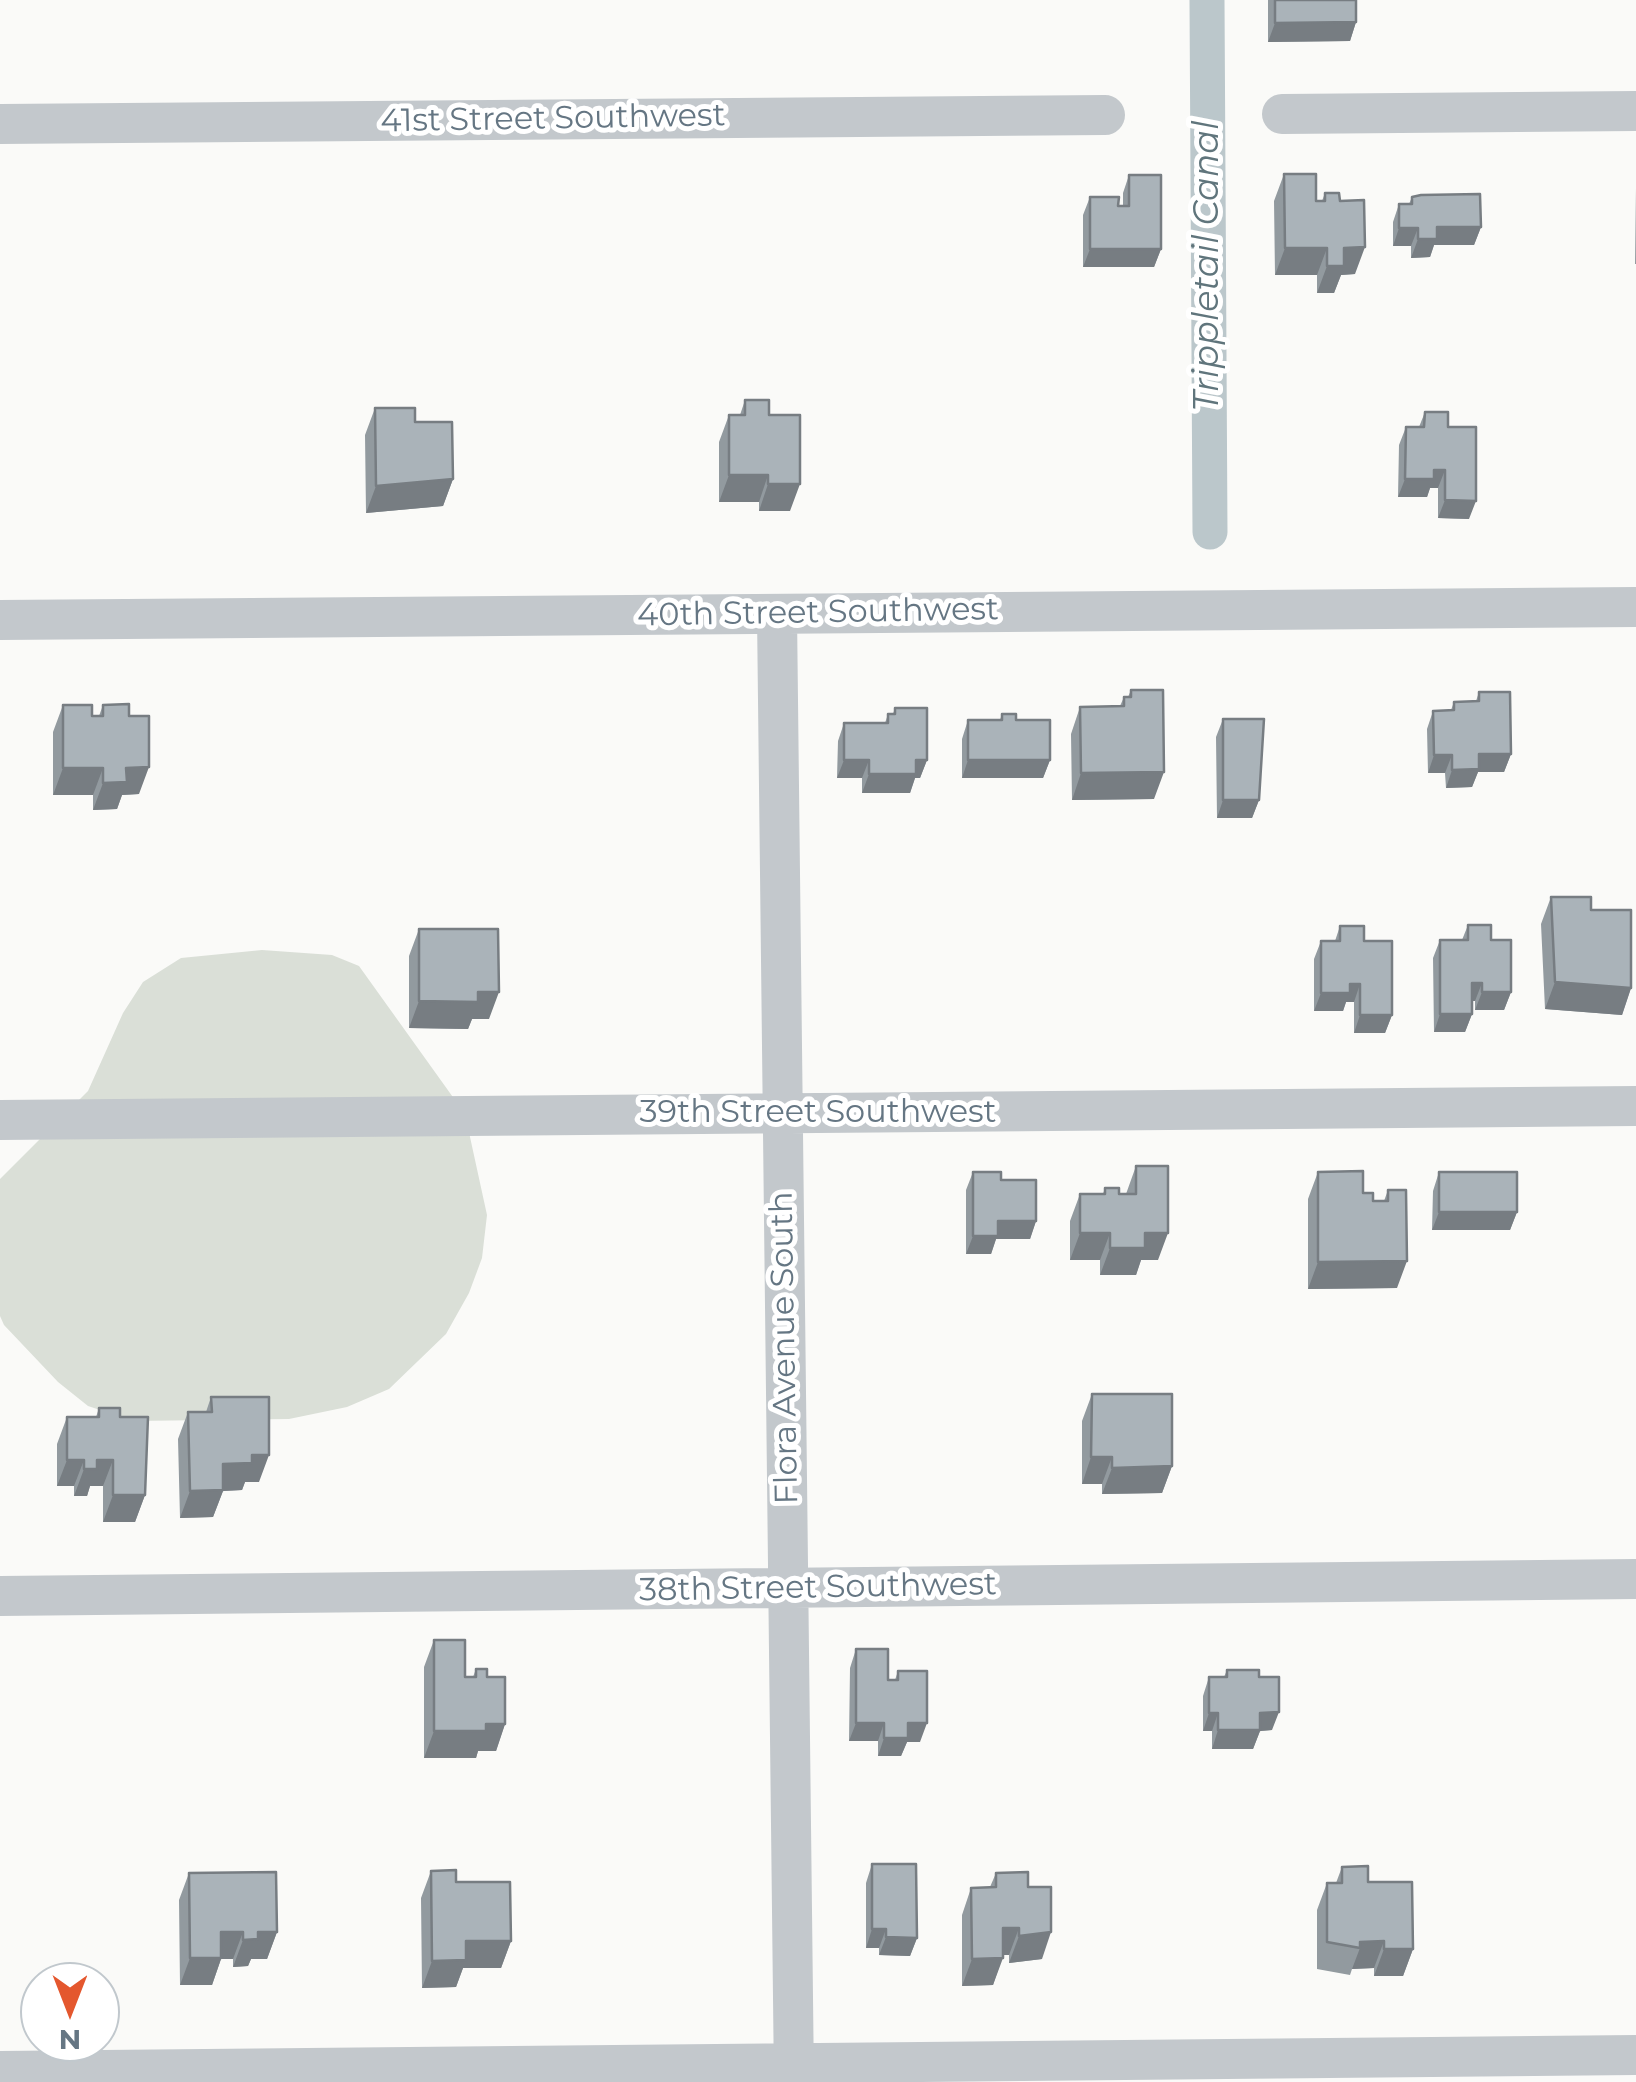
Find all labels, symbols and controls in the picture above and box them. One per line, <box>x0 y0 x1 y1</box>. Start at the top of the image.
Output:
street label: 41st Street Southwest <box>380 97 726 141</box>
water label: Trippletail Canal <box>1187 120 1229 412</box>
street label: 40th Street Southwest <box>637 591 999 635</box>
street label: 39th Street Southwest <box>639 1094 997 1132</box>
street label: Flora Avenue South <box>763 1191 807 1505</box>
street label: 38th Street Southwest <box>639 1566 997 1610</box>
north arrow <box>20 1962 120 2062</box>
text: N <box>59 2023 81 2057</box>

